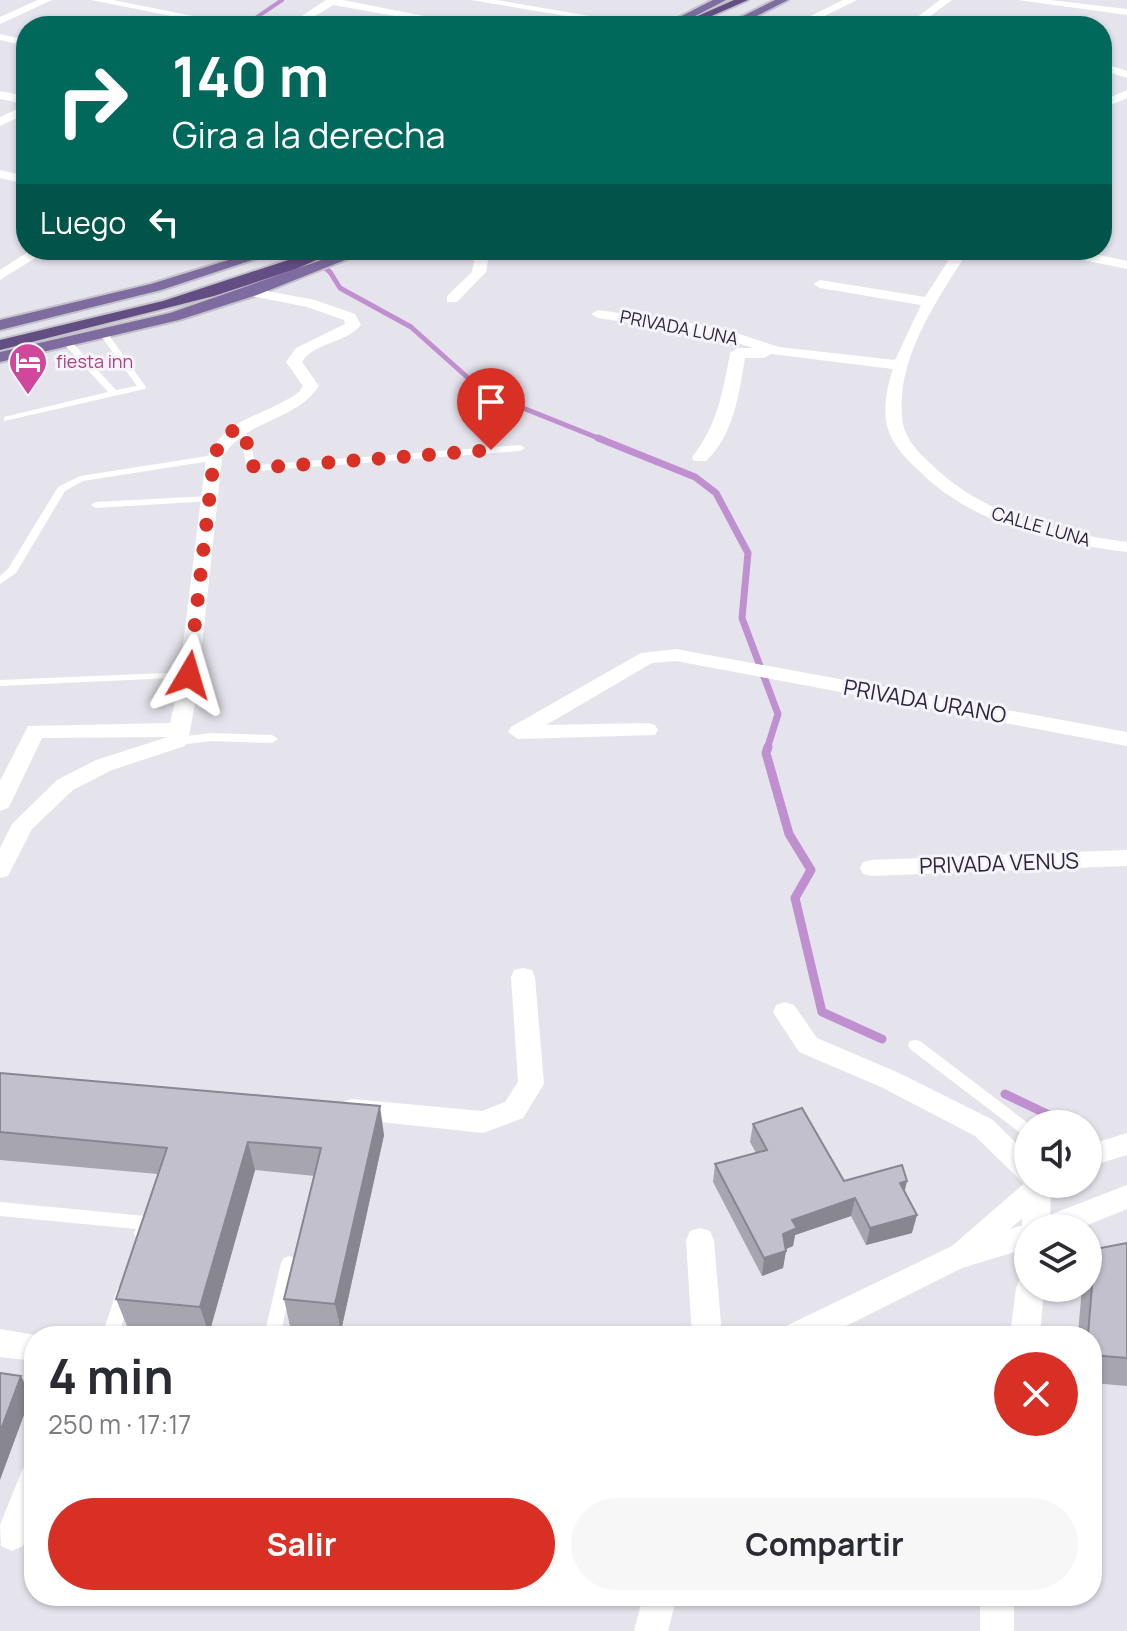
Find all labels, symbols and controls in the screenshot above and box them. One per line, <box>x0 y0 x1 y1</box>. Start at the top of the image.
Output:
text: 140 m <box>172 37 329 114</box>
icon: right <box>40 48 144 152</box>
text: Gira a la derecha <box>172 110 445 159</box>
icon: left <box>142 200 186 244</box>
text: Luego <box>40 202 126 243</box>
street label: PRIVADA LUNA <box>618 304 741 350</box>
hotel icon: fiesta inn <box>7 341 49 396</box>
place label: fiesta inn <box>56 349 133 373</box>
pin <box>457 368 525 450</box>
icon: arrive <box>469 380 513 424</box>
street label: CALLE LUNA <box>989 500 1094 552</box>
position arrow <box>147 633 231 717</box>
street label: PRIVADA URANO <box>841 672 1009 730</box>
street label: PRIVADA VENUS <box>919 845 1079 881</box>
map controls <box>1014 1110 1102 1302</box>
button: sound <box>1014 1110 1102 1198</box>
button: layers <box>1014 1214 1102 1302</box>
text: 4 min <box>48 1343 173 1408</box>
button: close <box>994 1352 1078 1436</box>
text: 250 m · 17:17 <box>48 1406 191 1442</box>
button: Salir <box>48 1498 555 1590</box>
button: Compartir <box>571 1498 1078 1590</box>

